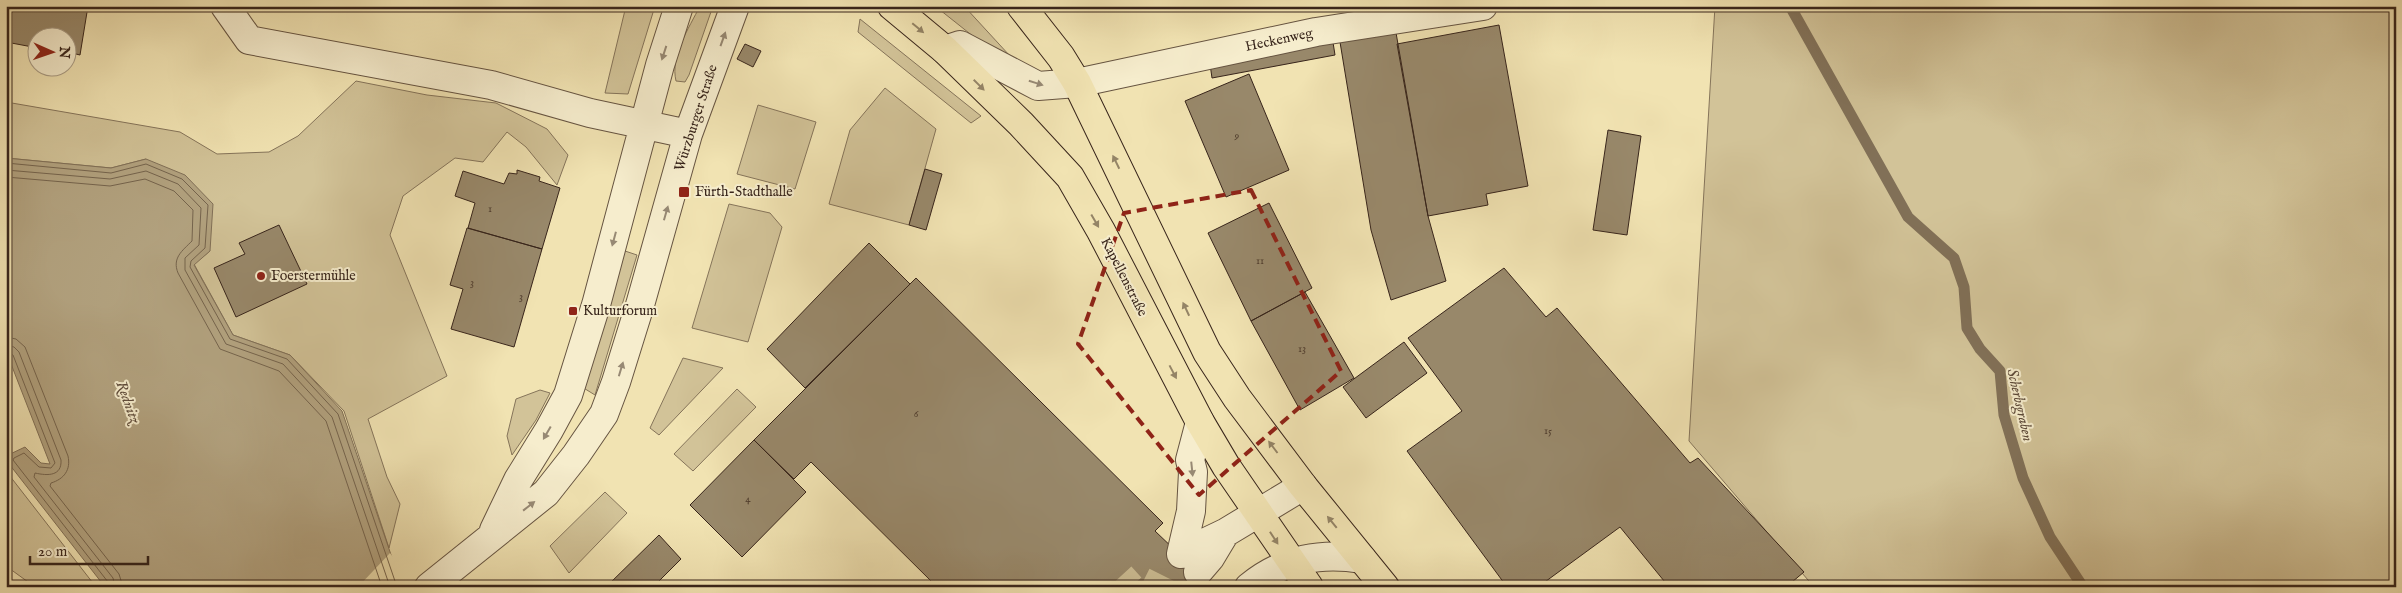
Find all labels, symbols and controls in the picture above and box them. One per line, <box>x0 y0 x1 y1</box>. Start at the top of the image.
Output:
one-way arrow <box>912 23 925 34</box>
street label: Heckenweg <box>1244 24 1315 56</box>
north arrow <box>28 28 78 78</box>
one-way arrow <box>719 31 727 46</box>
text: N <box>55 45 73 59</box>
one-way arrow <box>660 45 668 60</box>
street label: Würzburger Straße <box>670 62 722 174</box>
one-way arrow <box>973 79 985 91</box>
one-way arrow <box>1028 79 1044 87</box>
house number: 9 <box>1234 129 1240 143</box>
one-way arrow <box>1112 155 1120 169</box>
place label: Fürth-Stadthalle <box>695 183 793 201</box>
marker: Fürth-Stadthalle <box>677 185 691 199</box>
house number: 1 <box>488 202 492 216</box>
one-way arrow <box>662 205 670 220</box>
one-way arrow <box>1091 214 1099 228</box>
one-way arrow <box>609 231 617 246</box>
street label: Kapellenstraße <box>1096 234 1152 320</box>
house number: 11 <box>1256 254 1264 268</box>
place label: Foerstermühle <box>271 267 356 285</box>
marker: Foerstermühle <box>255 270 267 282</box>
house number: 3 <box>470 276 474 290</box>
house number: 3 <box>519 290 523 304</box>
place label: Kulturforum <box>583 302 657 320</box>
one-way arrow <box>1182 302 1190 316</box>
marker: Kulturforum <box>567 305 579 317</box>
house number: 13 <box>1298 342 1306 356</box>
one-way arrow <box>617 361 625 376</box>
one-way arrow <box>1169 365 1177 379</box>
water label: Scherbsgraben <box>2001 367 2038 443</box>
water label: Rednitz <box>112 378 145 427</box>
house number: 6 <box>914 407 919 421</box>
house number: 15 <box>1544 424 1552 438</box>
one-way arrow <box>543 426 552 440</box>
one-way arrow <box>1268 441 1279 454</box>
one-way arrow <box>1188 462 1196 478</box>
house number: 4 <box>745 492 751 506</box>
one-way arrow <box>522 501 536 511</box>
one-way arrow <box>1326 516 1337 529</box>
one-way arrow <box>1270 531 1279 545</box>
scale bar <box>30 533 148 565</box>
text: 20 m <box>38 542 68 561</box>

